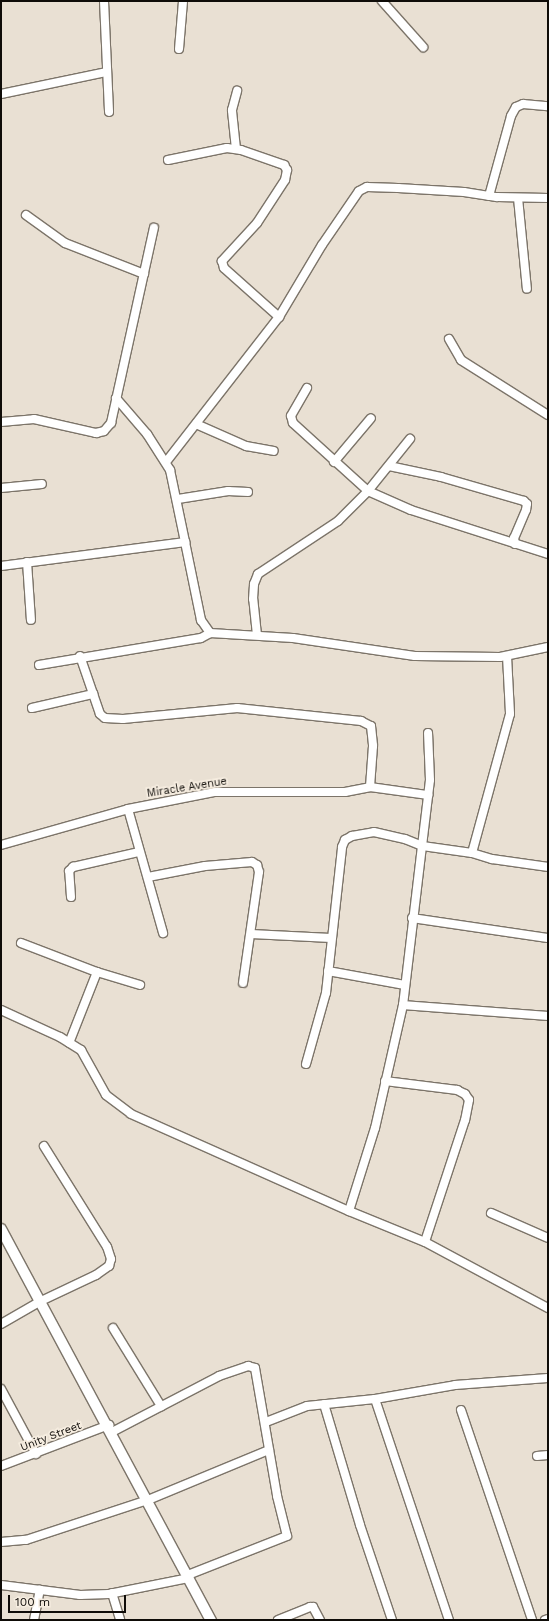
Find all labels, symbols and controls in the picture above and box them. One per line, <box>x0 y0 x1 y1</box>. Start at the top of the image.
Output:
street label: Miracle Avenue <box>146 775 228 801</box>
street label: Unity Street <box>18 1419 84 1455</box>
scale bar <box>10 1587 128 1613</box>
text: 100 m <box>15 1595 50 1609</box>

